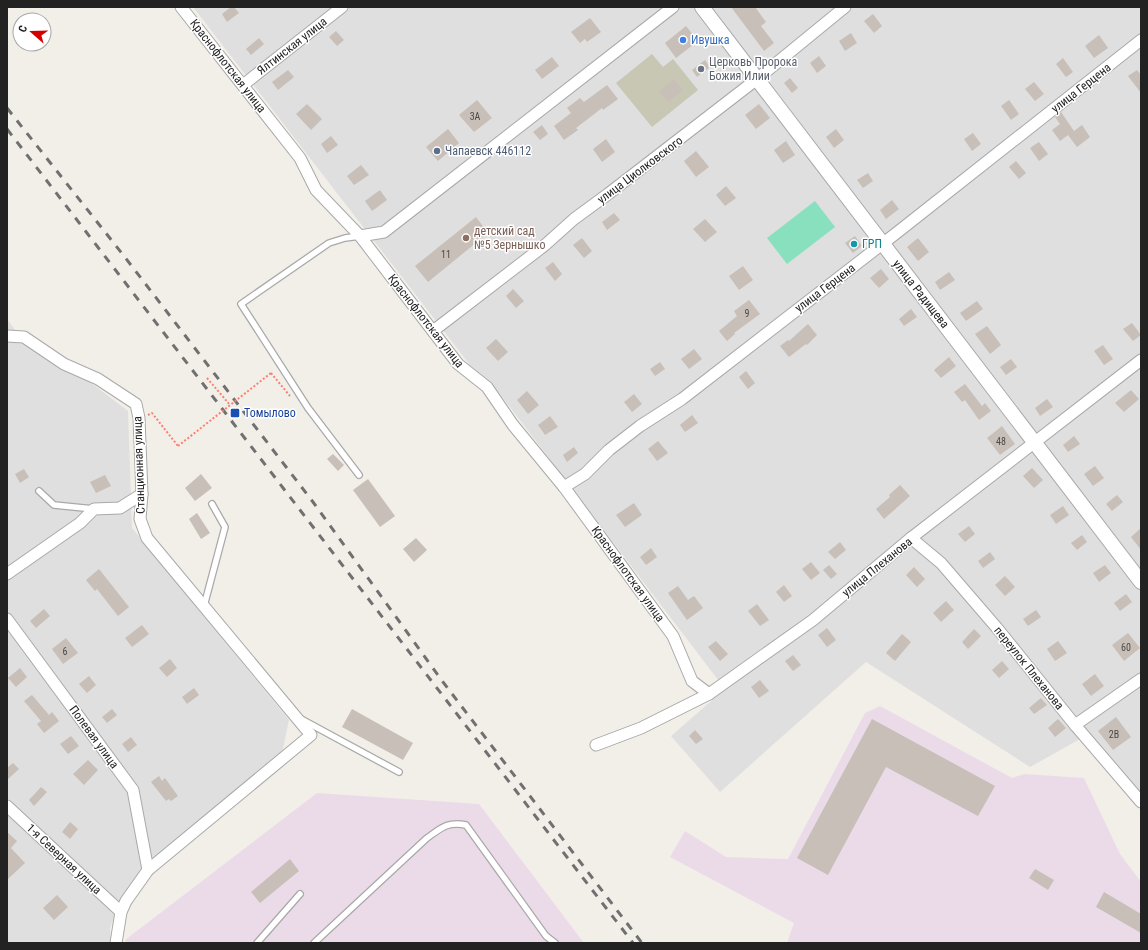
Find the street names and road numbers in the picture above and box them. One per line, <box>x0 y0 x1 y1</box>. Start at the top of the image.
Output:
street label: Ялтинская улица <box>254 14 330 78</box>
street label: Краснофлотская улица <box>187 17 269 116</box>
street label: улица Герцена <box>1048 60 1114 116</box>
street label: улица Циолковского <box>595 133 685 207</box>
street label: улица Радищева <box>890 257 952 331</box>
street label: улица Герцена <box>792 261 858 315</box>
street label: Краснофлотская улица <box>385 272 467 371</box>
street label: Станционная улица <box>130 416 148 514</box>
street label: Краснофлотская улица <box>589 523 668 625</box>
street label: улица Плеханова <box>839 534 915 599</box>
street label: переулок Плеханова <box>991 624 1067 713</box>
street label: Полевая улица <box>66 703 122 771</box>
street label: 1-я Северная улица <box>24 821 104 897</box>

